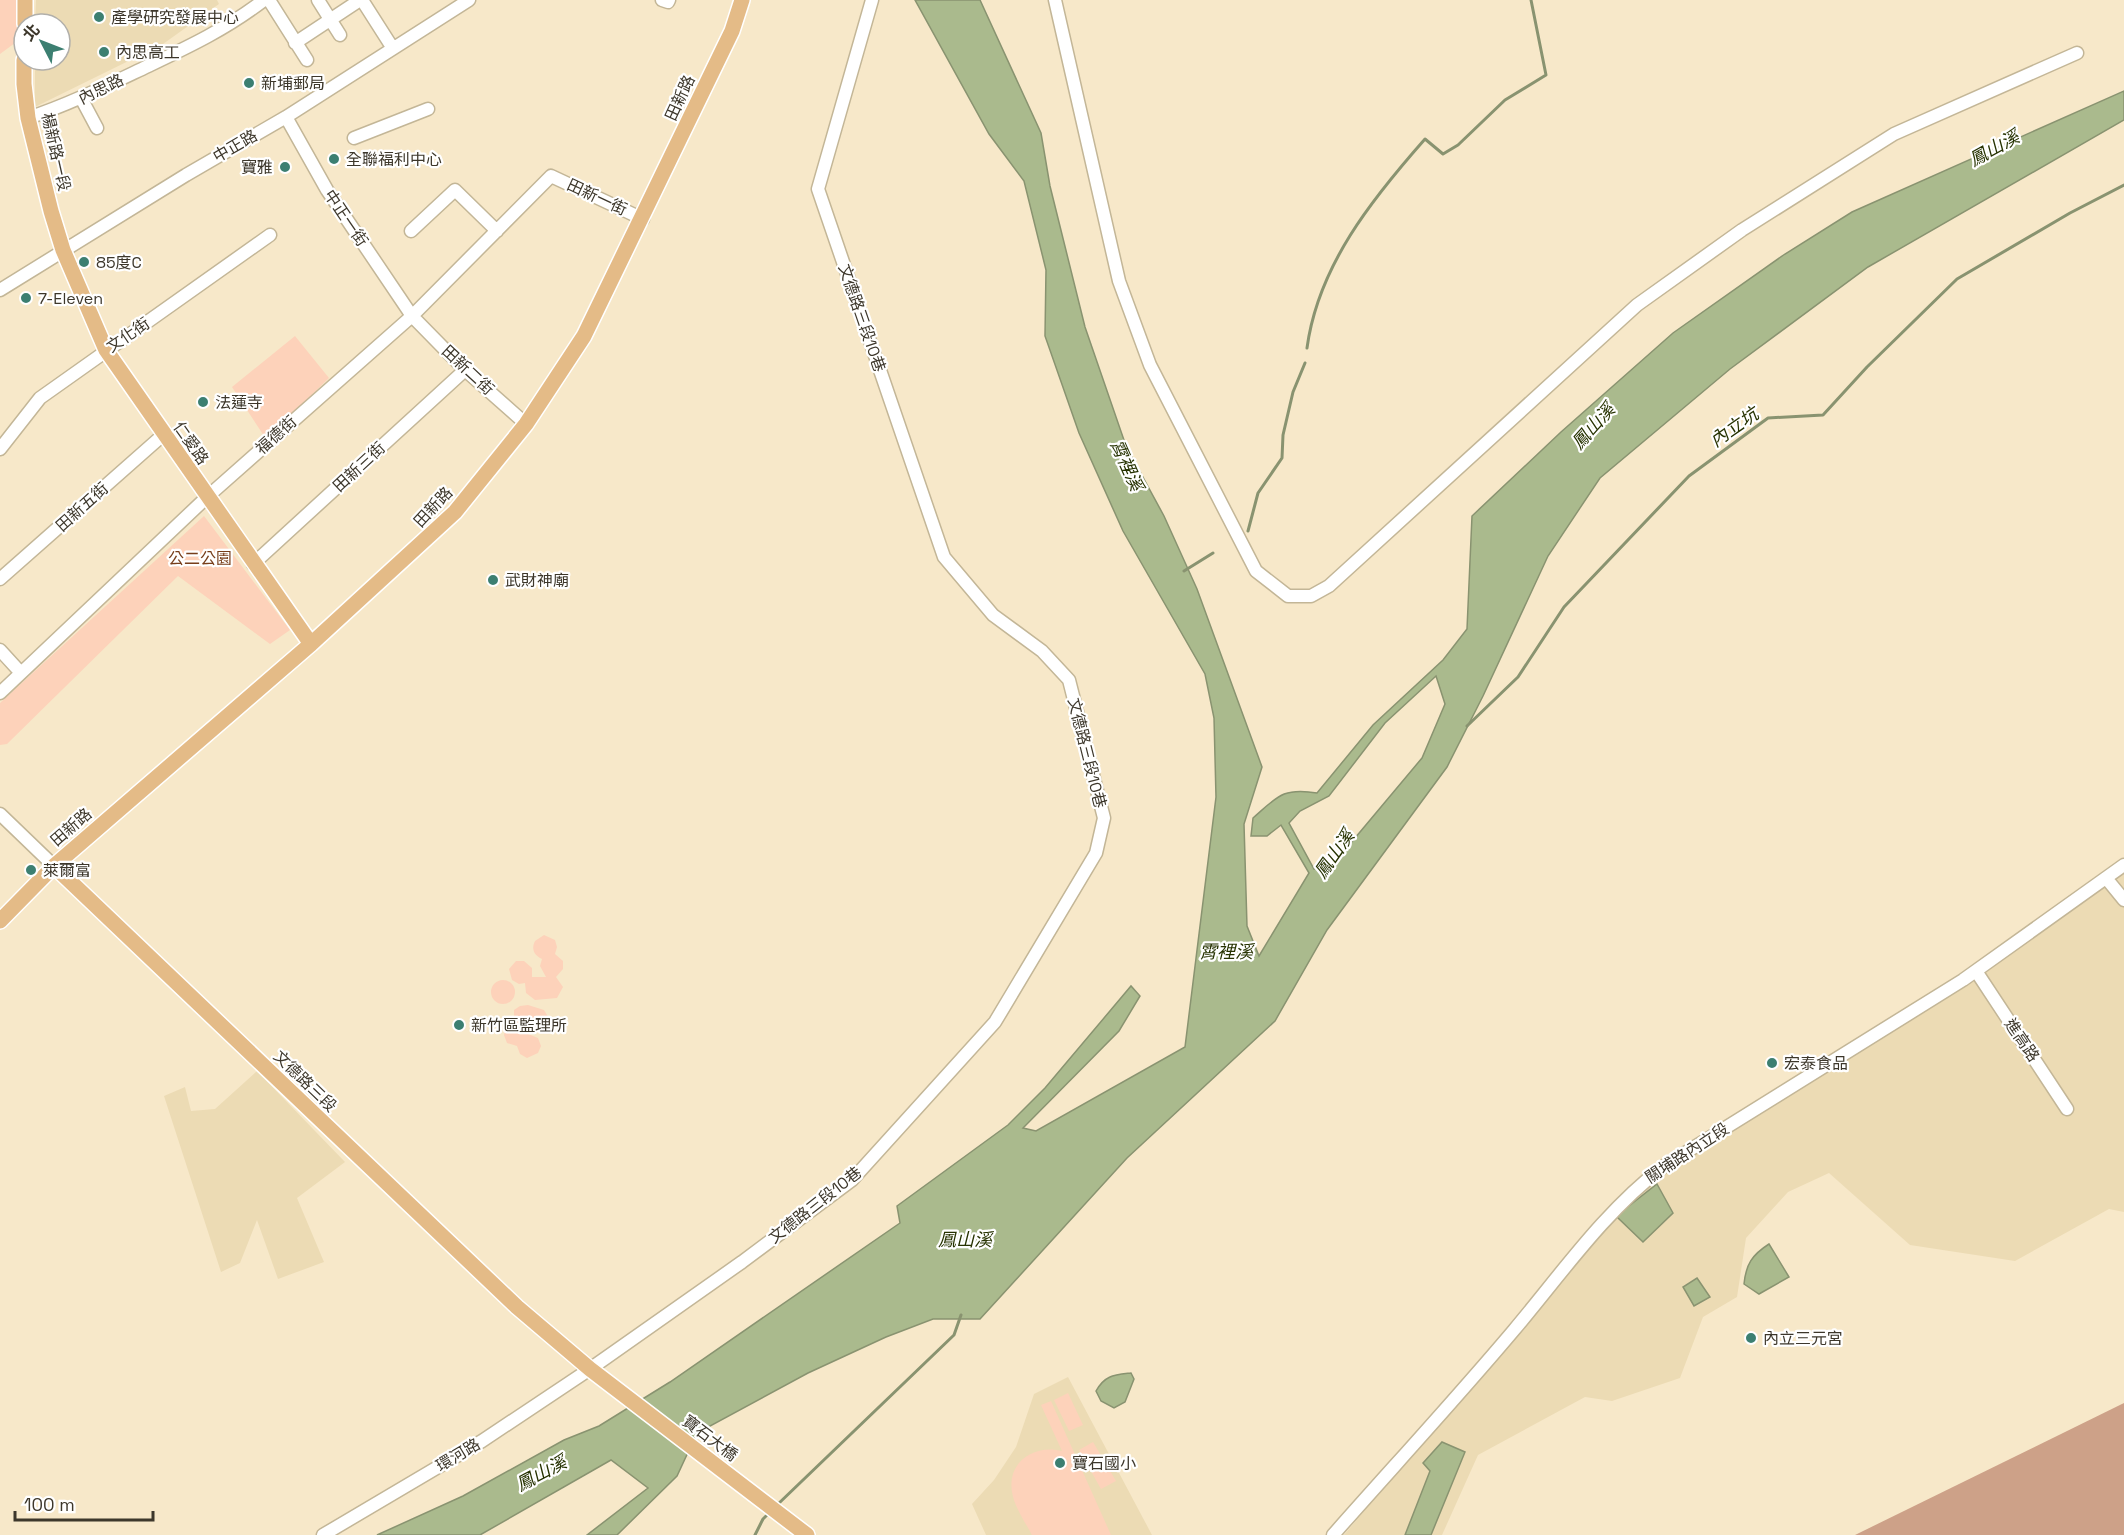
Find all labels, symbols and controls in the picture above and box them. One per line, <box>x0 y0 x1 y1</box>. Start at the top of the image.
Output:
place label: 產學研究發展中心 <box>111 7 239 28</box>
marker: 產學研究發展中心 <box>92 10 106 24</box>
north arrow <box>12 12 72 72</box>
text: 北 <box>18 19 44 45</box>
place label: 內思高工 <box>116 42 180 63</box>
marker: 內思高工 <box>97 45 111 59</box>
street label: 內思路 <box>75 69 127 109</box>
street label: 田新路 <box>660 72 700 124</box>
place label: 新埔郵局 <box>261 73 325 94</box>
marker: 新埔郵局 <box>242 76 256 90</box>
street label: 楊新路一段 <box>37 111 75 193</box>
water label: 鳳山溪 <box>1965 123 2026 171</box>
street label: 中正路 <box>209 125 261 167</box>
place label: 全聯福利中心 <box>346 149 442 170</box>
marker: 全聯福利中心 <box>327 152 341 166</box>
place label: 寶雅 <box>241 157 273 178</box>
marker: 寶雅 <box>278 160 292 174</box>
street label: 田新一街 <box>564 174 630 220</box>
street label: 中正一街 <box>319 186 373 250</box>
place label: 85度C <box>96 252 142 273</box>
marker: 85度C <box>77 255 91 269</box>
street label: 文德路三段10巷 <box>834 261 890 375</box>
place label: 7-Eleven <box>38 288 103 309</box>
marker: 7-Eleven <box>19 291 33 305</box>
street label: 文化街 <box>102 313 154 357</box>
street label: 田新二街 <box>437 340 499 400</box>
place label: 法蓮寺 <box>215 392 263 413</box>
marker: 法蓮寺 <box>196 395 210 409</box>
water label: 鳳山溪 <box>1566 396 1622 454</box>
water label: 內立坑 <box>1705 400 1765 452</box>
street label: 福德街 <box>251 411 301 459</box>
street label: 仁愛路 <box>169 417 213 469</box>
water label: 霄裡溪 <box>1106 436 1150 497</box>
street label: 田新三街 <box>328 437 390 497</box>
street label: 田新五街 <box>51 478 113 536</box>
street label: 田新路 <box>409 482 457 532</box>
park label: 公二公園 <box>168 548 232 569</box>
place label: 武財神廟 <box>505 570 569 591</box>
marker: 武財神廟 <box>486 573 500 587</box>
street label: 文德路三段10巷 <box>1063 696 1111 810</box>
street label: 田新路 <box>46 803 96 851</box>
water label: 鳳山溪 <box>1309 823 1361 883</box>
place label: 萊爾富 <box>43 860 91 881</box>
marker: 萊爾富 <box>24 863 38 877</box>
water label: 霄裡溪 <box>1199 940 1256 963</box>
street label: 進高路 <box>2000 1014 2044 1066</box>
place label: 新竹區監理所 <box>471 1015 567 1036</box>
marker: 新竹區監理所 <box>452 1018 466 1032</box>
street label: 文德路三段 <box>269 1046 341 1116</box>
place label: 宏泰食品 <box>1784 1053 1848 1074</box>
marker: 宏泰食品 <box>1765 1056 1779 1070</box>
street label: 關埔路內立段 <box>1641 1118 1733 1188</box>
street label: 文德路三段10巷 <box>764 1162 866 1248</box>
water label: 鳳山溪 <box>938 1228 995 1251</box>
place label: 內立三元宮 <box>1763 1328 1843 1349</box>
marker: 內立三元宮 <box>1744 1331 1758 1345</box>
street label: 寶石大橋 <box>678 1410 742 1466</box>
street label: 環河路 <box>432 1434 484 1476</box>
water label: 鳳山溪 <box>512 1449 573 1496</box>
place label: 寶石國小 <box>1072 1453 1136 1474</box>
marker: 寶石國小 <box>1053 1456 1067 1470</box>
scale bar <box>15 1484 153 1522</box>
text: 100 m <box>24 1493 75 1516</box>

